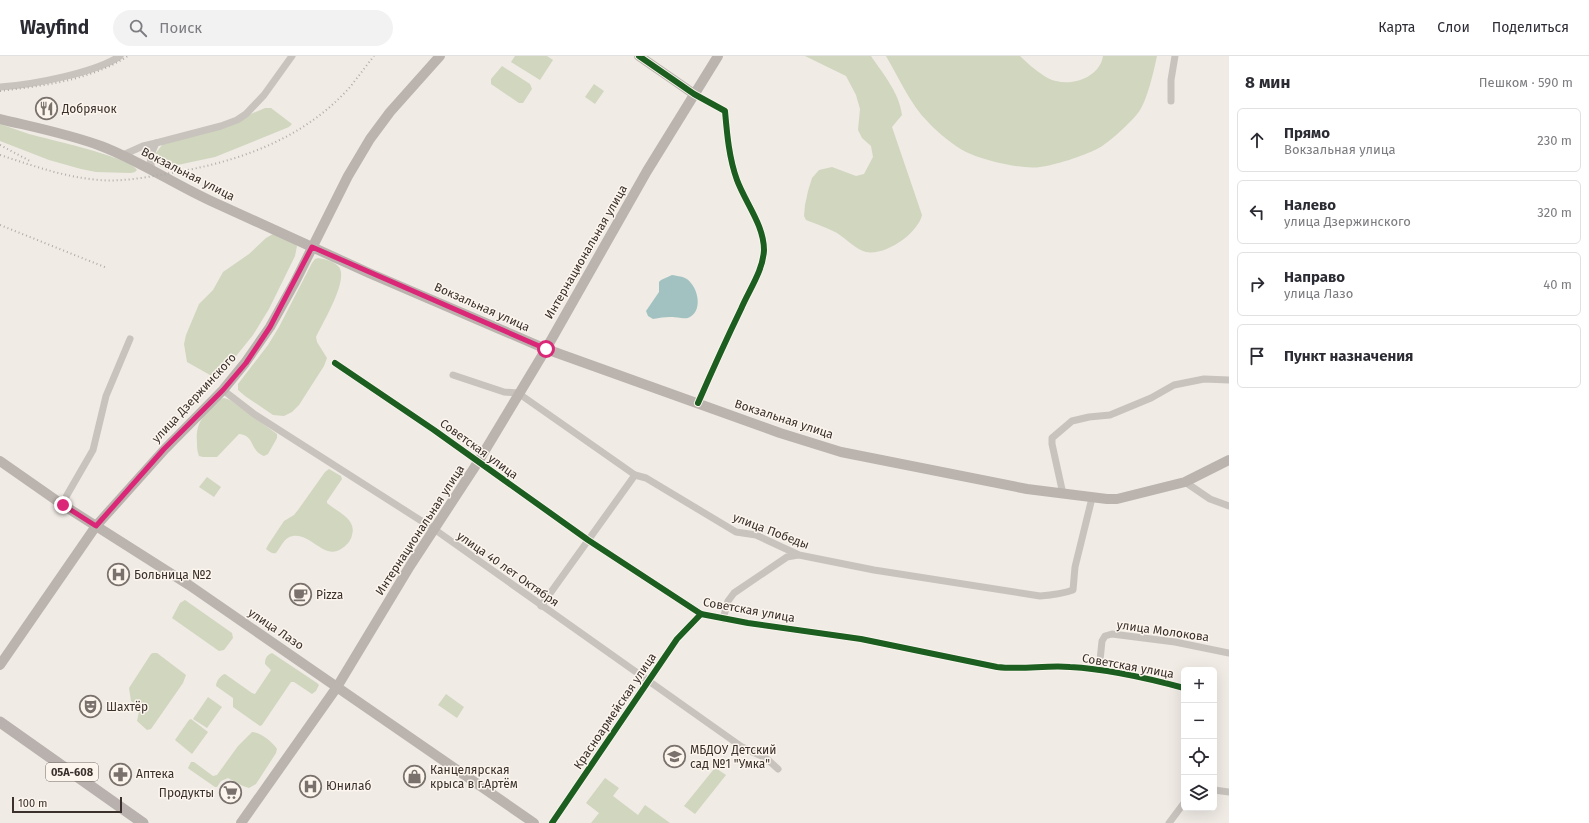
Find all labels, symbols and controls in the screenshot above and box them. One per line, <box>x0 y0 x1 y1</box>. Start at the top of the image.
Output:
search box <box>113 10 393 46</box>
text: Wayfind <box>20 16 89 39</box>
icon: search <box>127 17 149 39</box>
text: Поиск <box>159 19 202 37</box>
text: Карта <box>1378 19 1415 36</box>
text: Слои <box>1437 19 1470 36</box>
text: Поделиться <box>1492 19 1569 36</box>
text: 8 мин <box>1245 72 1290 93</box>
text: Пешком · 590 m <box>1479 75 1573 90</box>
restaurant icon: Добрячок <box>34 96 60 122</box>
place label: Добрячок <box>61 102 118 116</box>
text: Прямо <box>1284 124 1330 142</box>
icon: ahead <box>1246 129 1268 151</box>
text: 230 m <box>1537 133 1572 148</box>
text: Вокзальная улица <box>1284 142 1396 157</box>
street label: Вокзальная улица <box>139 144 237 204</box>
street label: Интернациональная улица <box>542 182 630 322</box>
text: Налево <box>1284 196 1336 214</box>
icon: left <box>1246 201 1268 223</box>
text: 320 m <box>1537 205 1572 220</box>
text: улица Дзержинского <box>1284 214 1411 229</box>
text: Направо <box>1284 268 1345 286</box>
icon: right <box>1246 273 1268 295</box>
text: 40 m <box>1543 277 1572 292</box>
street label: Вокзальная улица <box>432 280 532 334</box>
text: улица Лазо <box>1284 286 1353 301</box>
route start <box>537 340 555 358</box>
icon: arrive <box>1246 345 1268 367</box>
text: Пункт назначения <box>1284 347 1413 365</box>
street label: улица Дзержинского <box>149 350 239 446</box>
street label: Вокзальная улица <box>733 396 835 442</box>
street label: Советская улица <box>437 416 521 482</box>
street label: Интернациональная улица <box>373 462 467 598</box>
route end <box>54 496 72 514</box>
street label: улица Победы <box>731 510 811 552</box>
street label: улица 40 лет Октября <box>454 528 562 610</box>
hospital icon: Больница №2 <box>106 562 132 588</box>
place label: Больница №2 <box>134 568 211 582</box>
cafe icon: Pizza <box>287 582 313 608</box>
place label: Pizza <box>316 588 343 602</box>
street label: Советская улица <box>702 595 796 625</box>
street label: улица Лазо <box>246 605 306 653</box>
street label: улица Молокова <box>1116 618 1210 644</box>
street label: Красноармейская улица <box>571 650 659 772</box>
street label: Советская улица <box>1081 651 1175 681</box>
map controls <box>1181 667 1217 811</box>
button: + <box>1181 667 1217 703</box>
theatre icon: Шахтёр <box>77 694 103 720</box>
place label: Шахтёр <box>106 700 148 714</box>
button: − <box>1181 703 1217 739</box>
button: locate <box>1181 739 1217 775</box>
place label: МБДОУ Детский сад №1 "Умка" <box>690 743 777 771</box>
school or university icon: МБДОУ Детский сад №1 "Умка" <box>661 744 687 770</box>
pharmacy icon: Аптека <box>107 761 133 787</box>
road number: 05А-608 <box>46 763 98 781</box>
place label: Канцелярская крыса в г.Артём <box>430 763 518 791</box>
shop icon: Канцелярская крыса в г.Артём <box>402 764 428 790</box>
place label: Аптека <box>136 767 174 781</box>
hospital icon: Юнилаб <box>298 773 324 799</box>
button: layers <box>1181 775 1217 811</box>
place label: Юнилаб <box>326 779 372 793</box>
supermarket icon: Продукты <box>217 780 243 806</box>
place label: Продукты <box>159 786 214 800</box>
scale bar <box>12 795 122 814</box>
text: 100 m <box>18 797 47 810</box>

